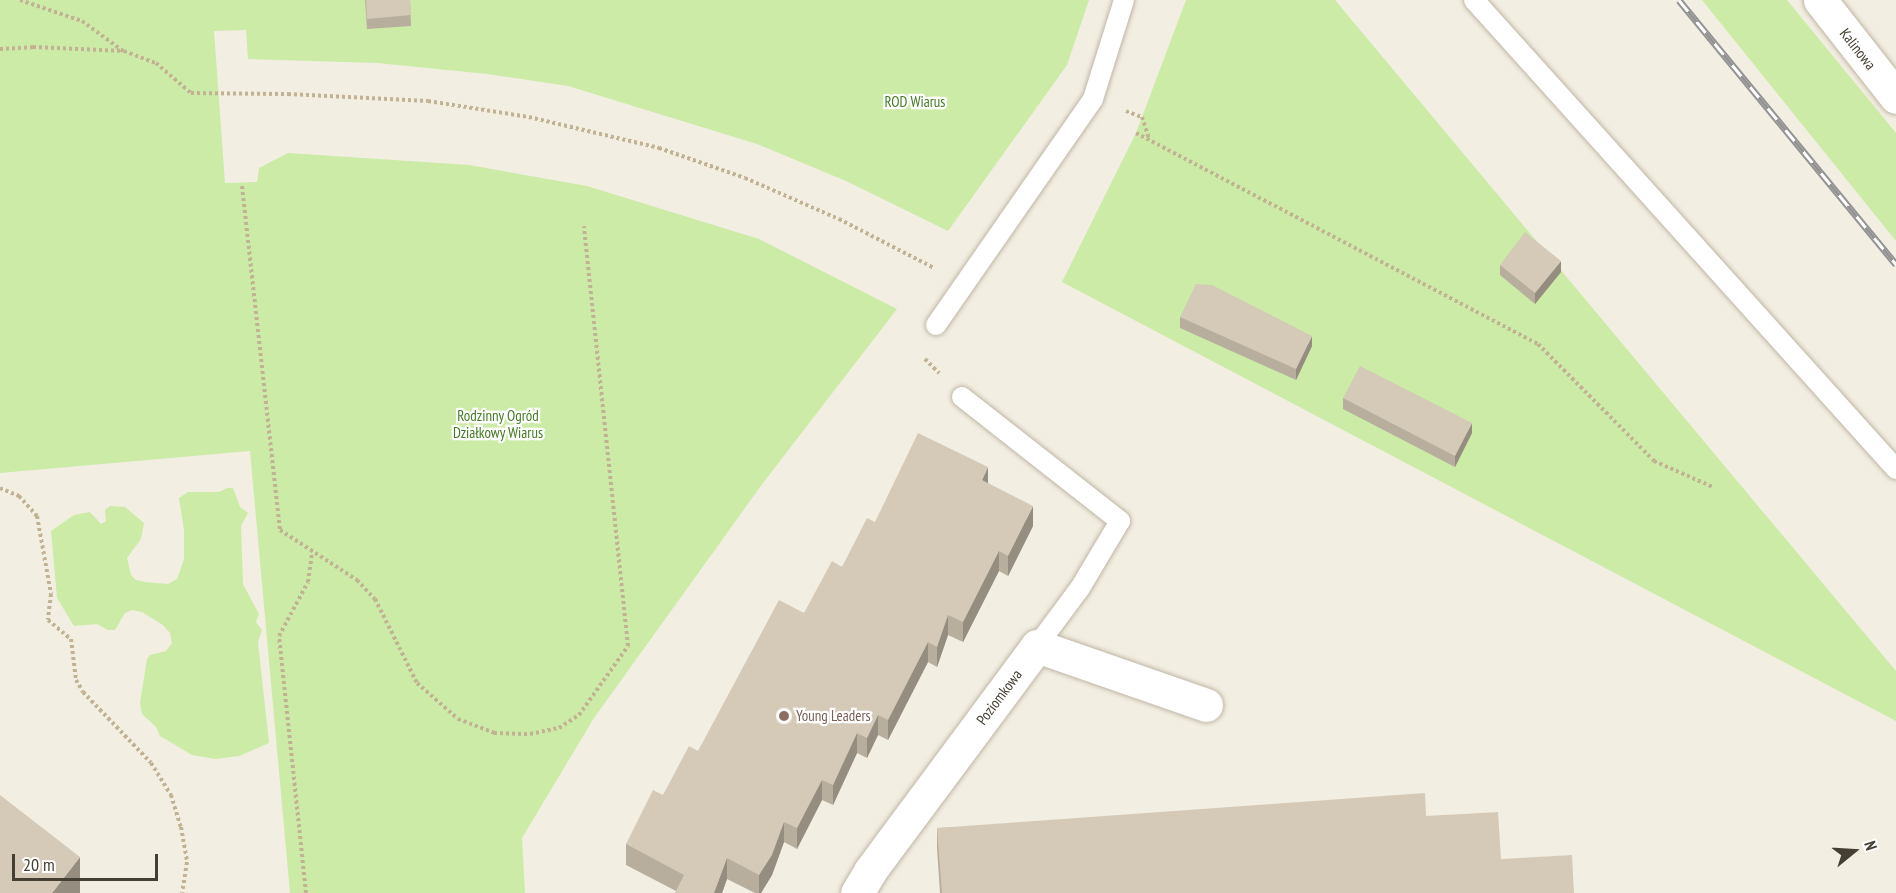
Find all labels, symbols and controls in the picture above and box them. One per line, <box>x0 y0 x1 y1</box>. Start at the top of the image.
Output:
street label: Kalinowa <box>1836 25 1880 73</box>
park label: ROD Wiarus <box>884 93 946 111</box>
park label: Rodzinny Ogród Działkowy Wiarus <box>453 406 543 441</box>
street label: Poziomkowa <box>972 666 1026 728</box>
place label: Young Leaders <box>796 707 871 725</box>
marker: Young Leaders <box>777 709 791 723</box>
north arrow <box>1824 821 1884 881</box>
text: N <box>1860 838 1882 853</box>
scale bar <box>15 842 160 880</box>
text: 20 m <box>23 853 55 876</box>

